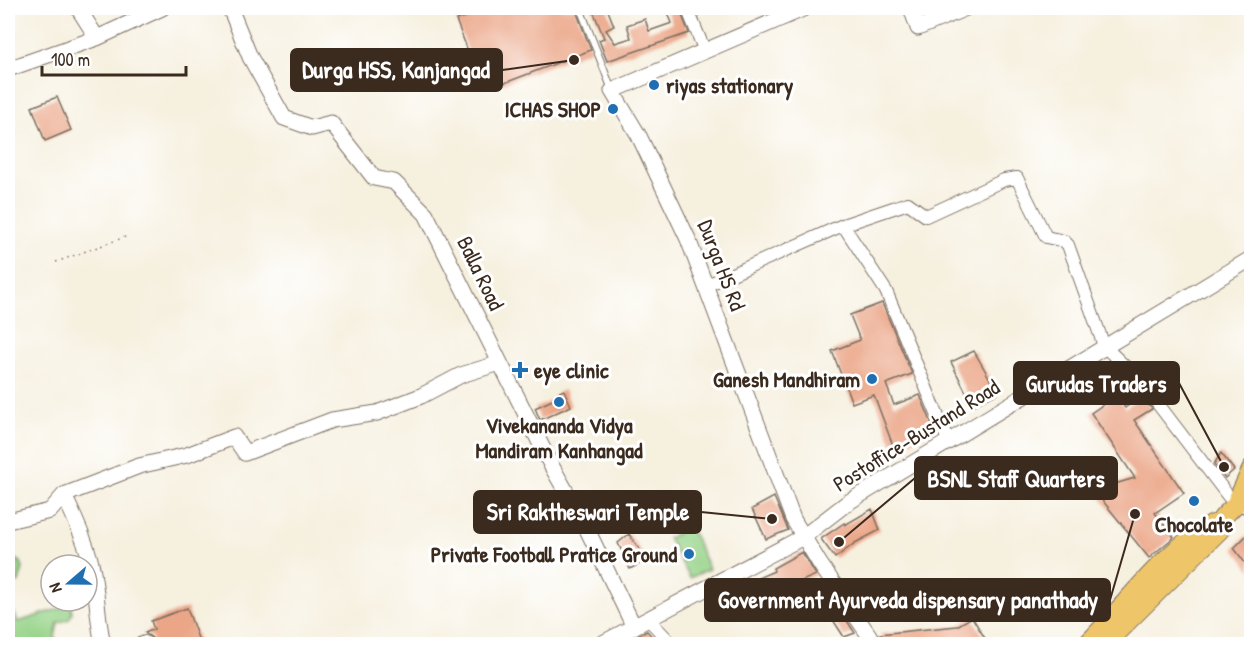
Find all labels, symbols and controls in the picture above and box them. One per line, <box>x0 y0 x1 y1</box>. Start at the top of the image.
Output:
scale bar <box>42 39 186 77</box>
text: 100 m <box>51 47 90 72</box>
callout: Durga HSS, Kanjangad <box>291 49 502 91</box>
text: Durga HSS, Kanjangad <box>302 53 490 86</box>
place label: riyas stationary <box>666 70 794 101</box>
marker: riyas stationary <box>647 78 661 92</box>
place label: ICHAS SHOP <box>504 94 601 124</box>
marker: ICHAS SHOP <box>606 102 620 116</box>
street label: Durga HS Rd <box>691 215 753 315</box>
street label: Balla Road <box>450 231 512 315</box>
place label: eye clinic <box>534 355 609 386</box>
marker: eye clinic <box>511 361 529 379</box>
callout: Gurudas Traders <box>1014 362 1179 404</box>
place label: Ganesh Mandhiram <box>713 364 860 394</box>
text: Gurudas Traders <box>1026 367 1166 399</box>
street label: Postoffice-Bustand Road <box>827 371 1005 498</box>
marker: Ganesh Mandhiram <box>865 372 879 386</box>
marker: Vivekananda Vidya Mandiram Kanhangad <box>552 395 566 409</box>
place label: Vivekananda Vidya Mandiram Kanhangad <box>475 410 643 466</box>
callout: BSNL Staff Quarters <box>915 457 1117 499</box>
text: BSNL Staff Quarters <box>927 462 1105 494</box>
callout: Sri Raktheswari Temple <box>474 491 701 533</box>
marker: Chocolate <box>1187 494 1201 508</box>
text: Sri Raktheswari Temple <box>487 495 690 528</box>
place label: Chocolate <box>1155 509 1233 539</box>
place label: Private Football Pratice Ground <box>431 539 677 569</box>
marker: Private Football Pratice Ground <box>682 547 696 561</box>
north arrow <box>39 553 99 613</box>
callout: Government Ayurveda dispensary panathady <box>705 579 1110 621</box>
text: N <box>43 580 67 596</box>
text: Government Ayurveda dispensary panathady <box>718 583 1098 616</box>

